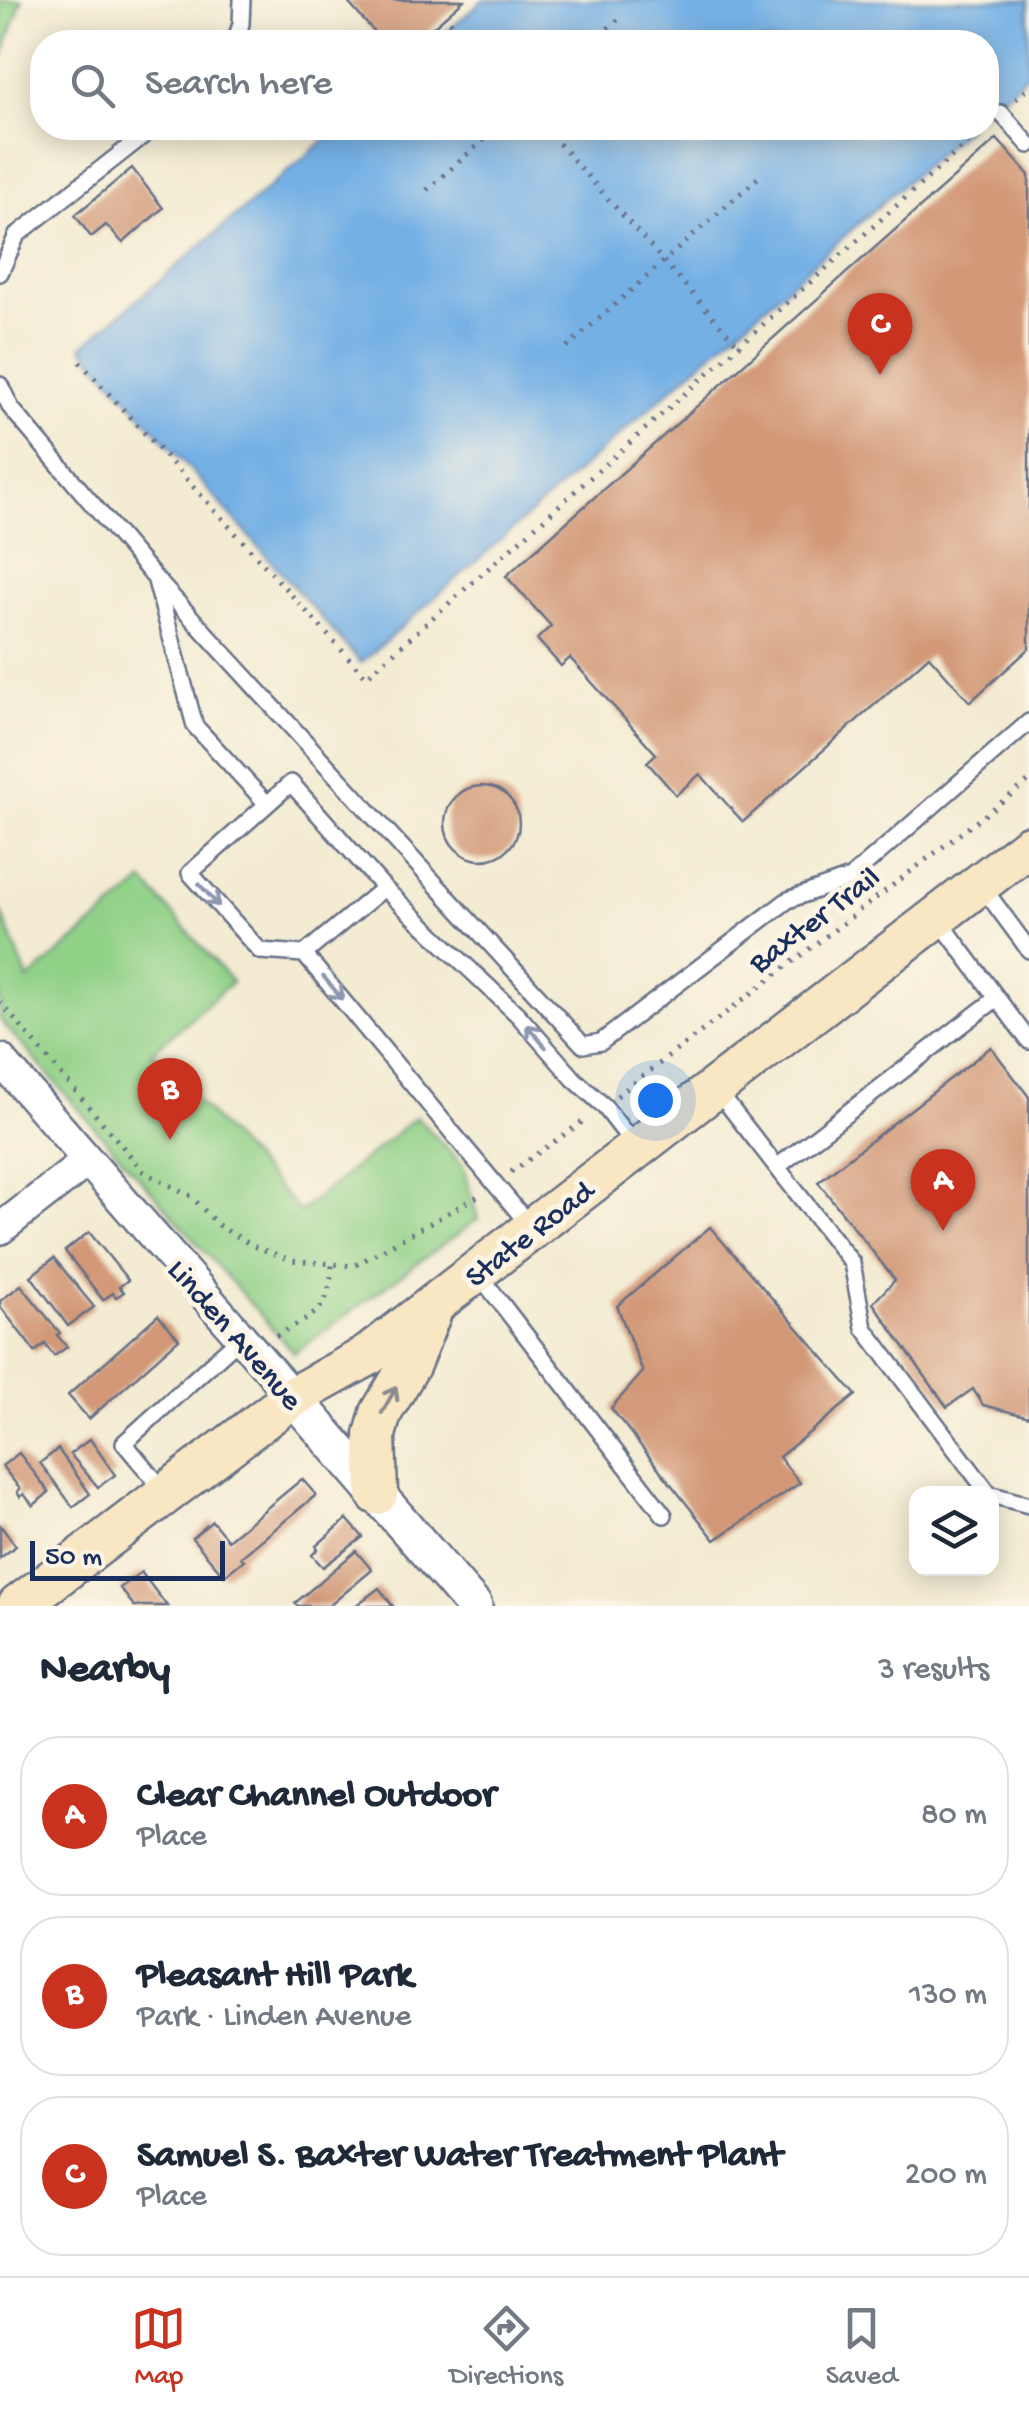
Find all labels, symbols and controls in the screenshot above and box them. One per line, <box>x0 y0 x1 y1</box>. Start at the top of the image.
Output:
search box <box>30 30 999 140</box>
icon: search <box>65 58 120 113</box>
text: Search here <box>145 63 332 107</box>
pin: C <box>848 292 912 375</box>
street label: Baxter Trail <box>742 860 889 984</box>
one-way arrow <box>197 882 220 907</box>
one-way arrow <box>322 975 344 1001</box>
one-way arrow <box>524 1024 547 1049</box>
pin: B <box>138 1058 202 1140</box>
your location <box>630 1075 681 1126</box>
pin: A <box>910 1148 976 1231</box>
street label: State Road <box>459 1173 605 1298</box>
street label: Linden Avenue <box>157 1253 310 1420</box>
one-way arrow <box>380 1386 400 1415</box>
map controls <box>909 1486 999 1576</box>
button: layers <box>909 1486 999 1576</box>
scale bar <box>30 1536 225 1580</box>
text: 50 m <box>45 1542 102 1575</box>
text: Nearby <box>40 1647 170 1696</box>
text: 3 results <box>878 1652 989 1690</box>
text: Clear Channel Outdoor <box>137 1775 496 1819</box>
text: A <box>65 1797 84 1835</box>
text: 80 m <box>921 1797 987 1835</box>
text: Place <box>137 1819 207 1857</box>
text: Pleasant Hill Park <box>137 1955 413 1999</box>
text: B <box>66 1977 83 2015</box>
text: 130 m <box>909 1977 987 2015</box>
text: Park · Linden Avenue <box>137 1999 411 2037</box>
text: Samuel S. Baxter Water Treatment Plant <box>137 2135 783 2179</box>
text: C <box>66 2157 83 2195</box>
text: 200 m <box>905 2157 987 2195</box>
text: Place <box>137 2179 207 2217</box>
tab: Map <box>131 2301 186 2394</box>
tab: Directions <box>449 2301 563 2394</box>
tab: Saved <box>826 2301 898 2394</box>

